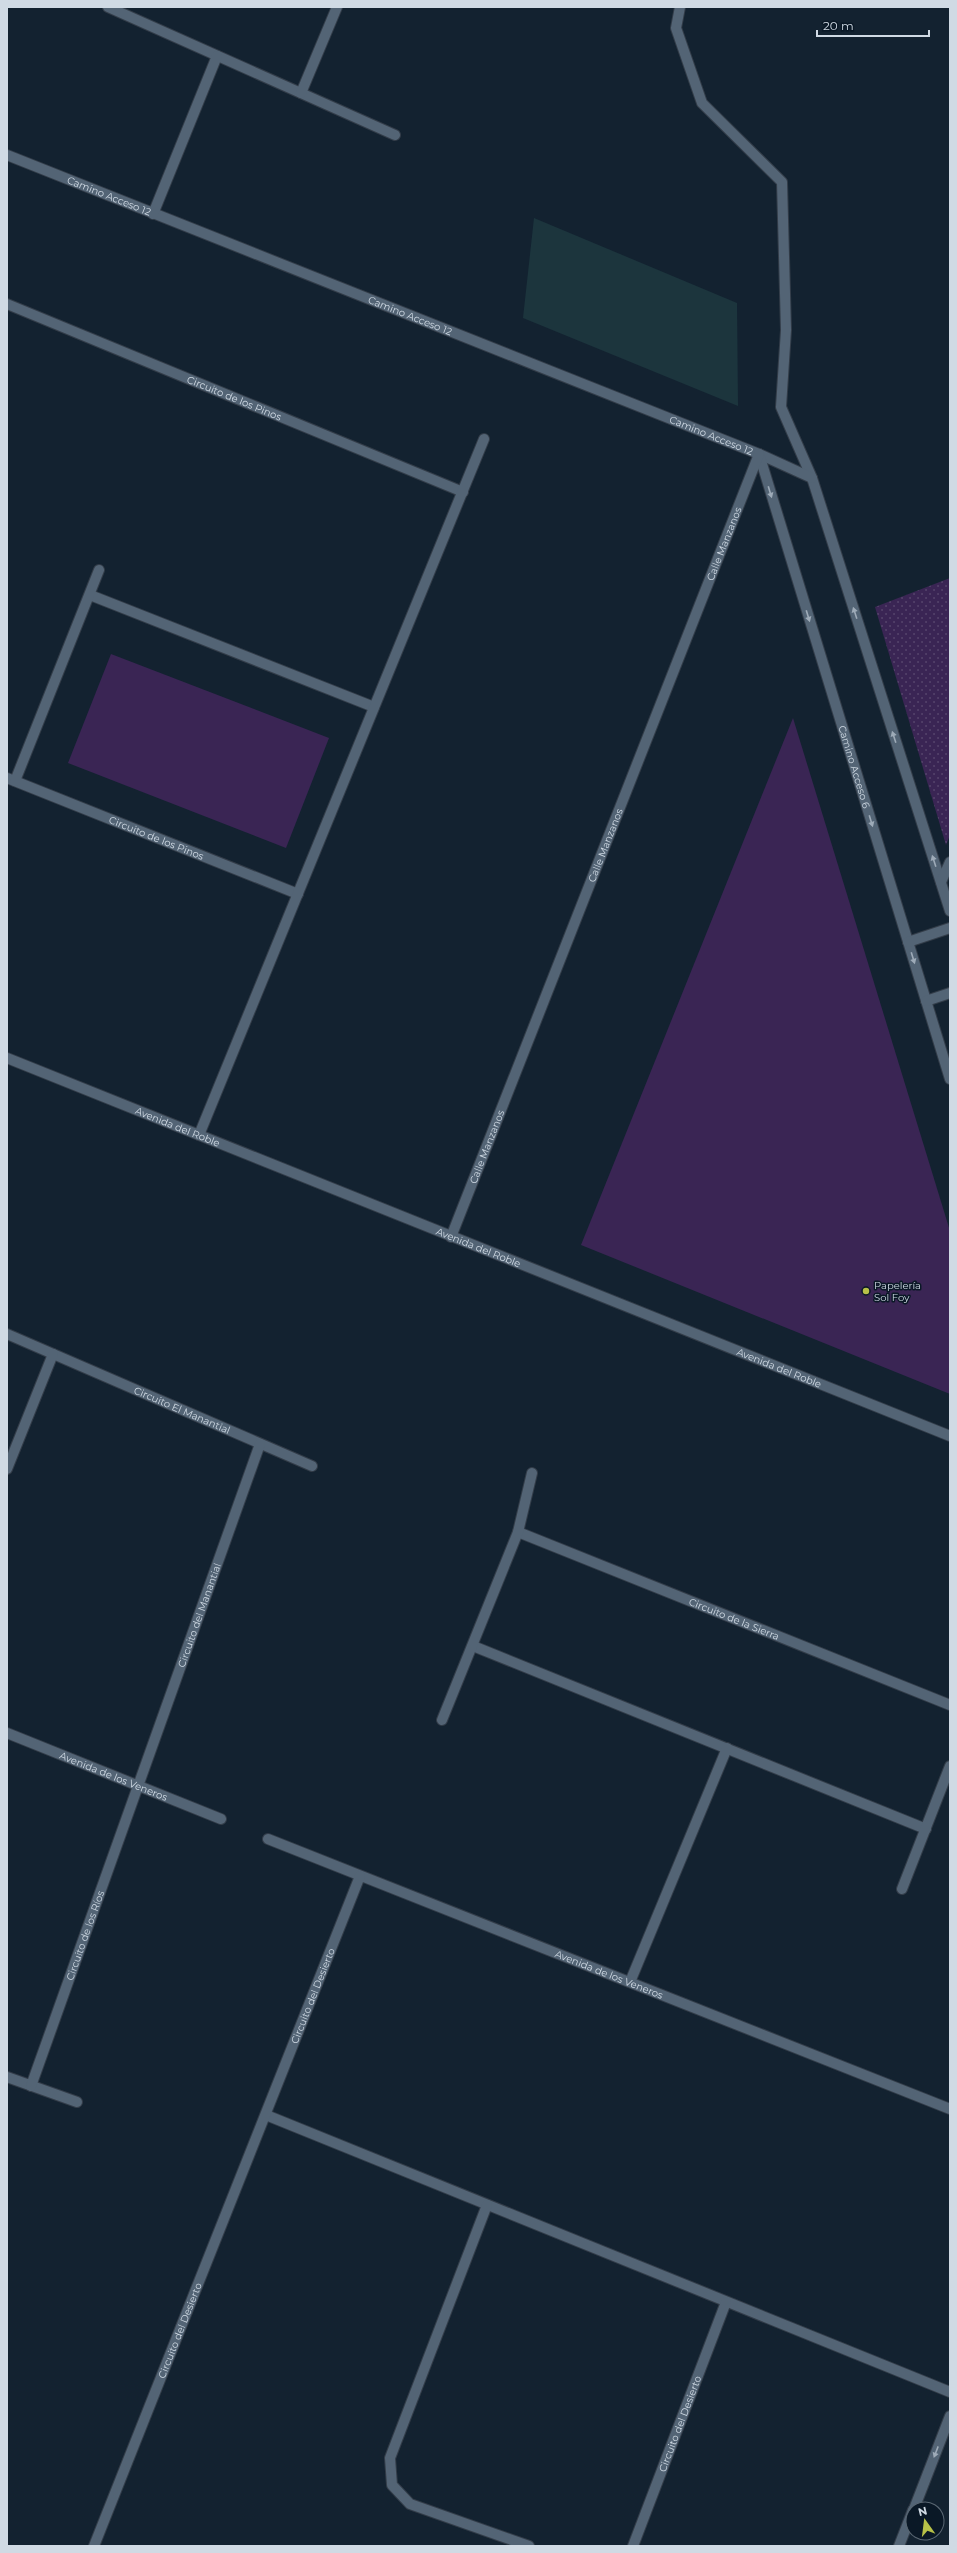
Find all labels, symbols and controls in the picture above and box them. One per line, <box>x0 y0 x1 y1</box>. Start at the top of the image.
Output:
scale bar <box>817 12 929 38</box>
text: 20 m <box>823 18 854 33</box>
street label: Camino Acceso 12 <box>65 174 153 219</box>
street label: Camino Acceso 12 <box>366 293 454 338</box>
street label: Circuito de los Pinos <box>185 373 284 424</box>
street label: Camino Acceso 12 <box>667 413 755 458</box>
one-way arrow <box>767 486 773 498</box>
street label: Calle Manzanos <box>704 505 745 583</box>
one-way arrow <box>852 607 858 619</box>
one-way arrow <box>805 610 811 622</box>
street label: Camino Acceso 6 <box>835 724 873 810</box>
one-way arrow <box>891 730 897 742</box>
street label: Calle Manzanos <box>585 807 626 884</box>
street label: Circuito de los Pinos <box>107 813 206 863</box>
one-way arrow <box>868 815 874 827</box>
one-way arrow <box>931 854 937 866</box>
one-way arrow <box>910 953 916 965</box>
street label: Avenida del Roble <box>133 1104 222 1150</box>
street label: Calle Manzanos <box>467 1108 507 1186</box>
street label: Avenida del Roble <box>434 1225 523 1270</box>
place label: Papelería Sol Foy <box>874 1279 921 1304</box>
marker: Papelería Sol Foy <box>861 1286 871 1296</box>
street label: Avenida del Roble <box>735 1345 823 1391</box>
street label: Circuito El Manantial <box>132 1384 232 1437</box>
street label: Circuito del Manantial <box>175 1561 224 1669</box>
street label: Circuito de la Sierra <box>687 1595 781 1643</box>
street label: Avenida de los Veneros <box>58 1749 170 1804</box>
street label: Circuito de los Ríos <box>63 1889 107 1982</box>
street label: Circuito del Desierto <box>288 1946 338 2046</box>
street label: Avenida de los Veneros <box>553 1947 665 2002</box>
street label: Circuito del Desierto <box>155 2281 205 2380</box>
street label: Circuito del Desierto <box>656 2374 704 2474</box>
one-way arrow <box>932 2447 938 2459</box>
north arrow <box>905 2501 945 2541</box>
text: N <box>917 2503 929 2519</box>

